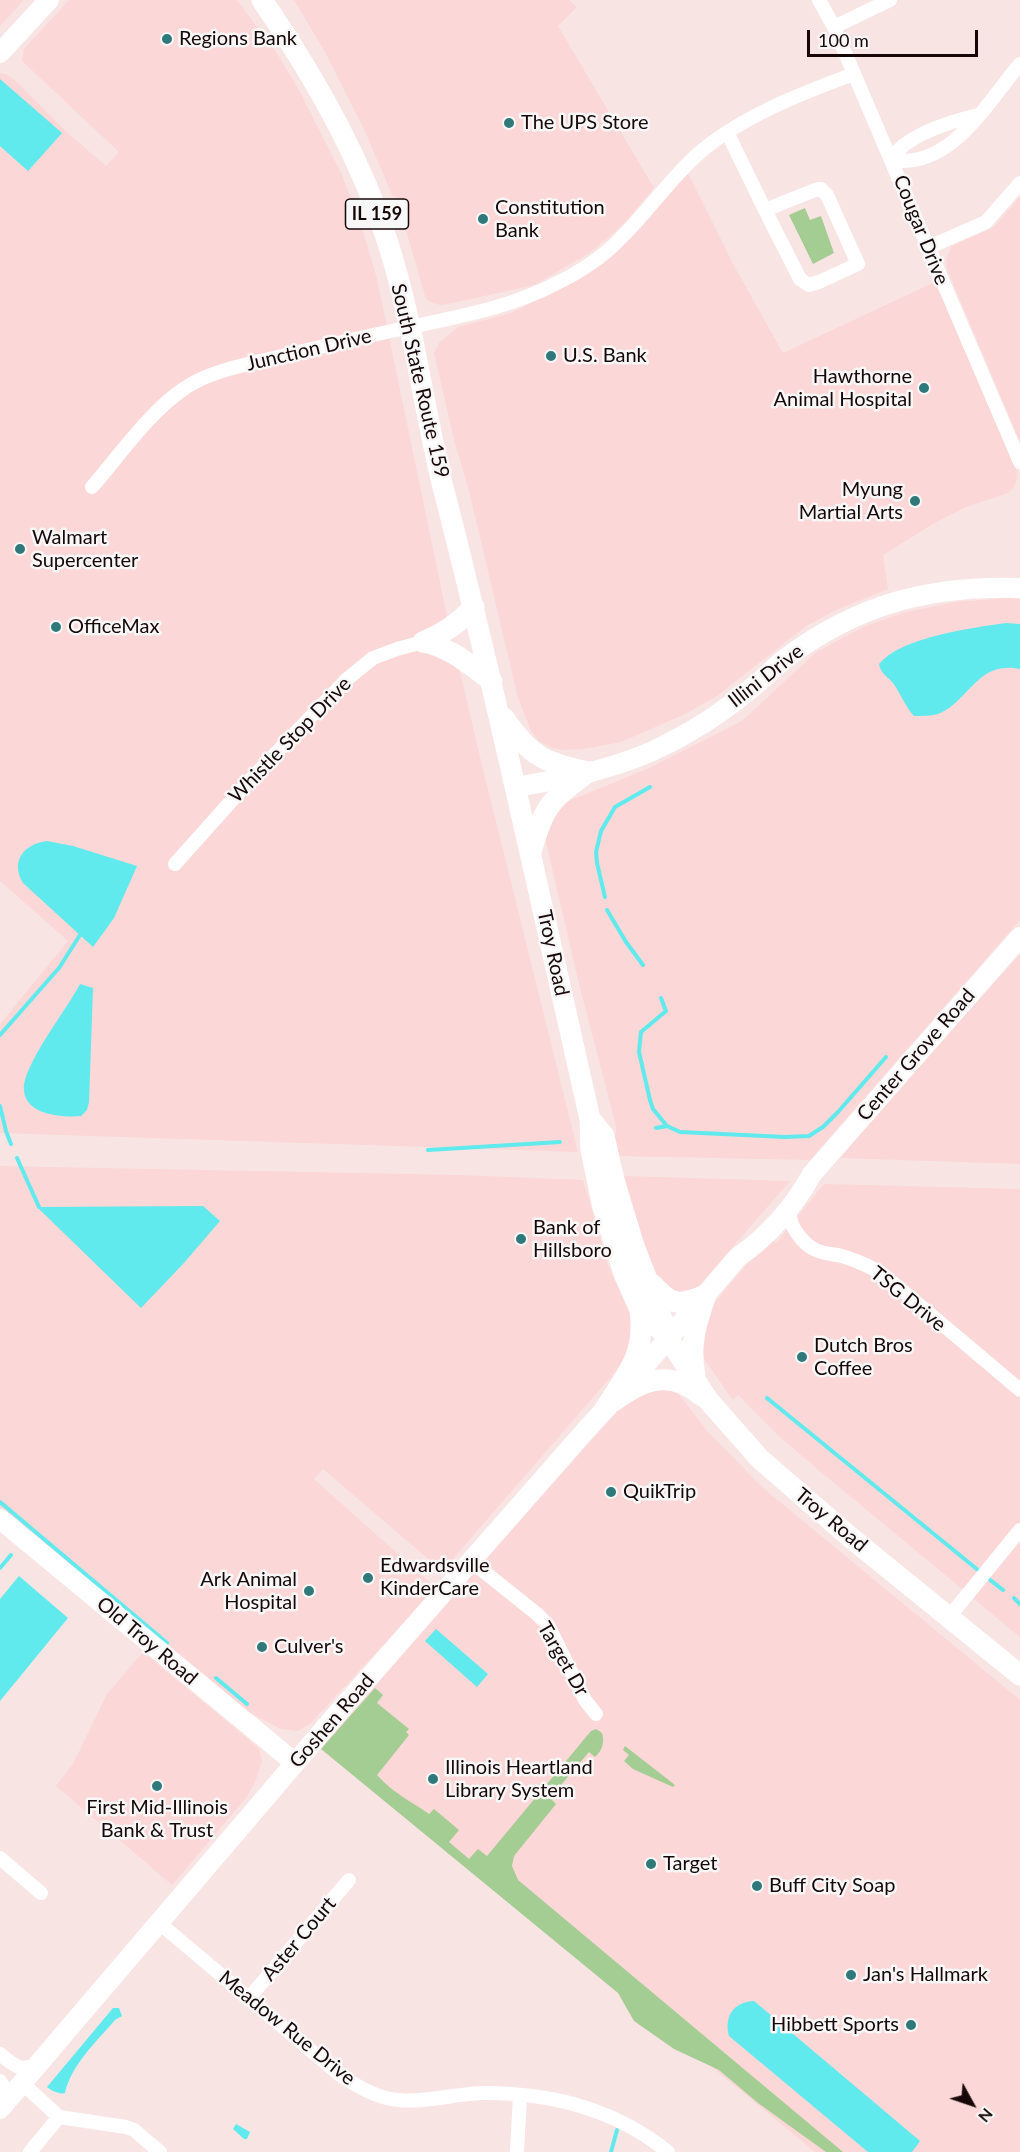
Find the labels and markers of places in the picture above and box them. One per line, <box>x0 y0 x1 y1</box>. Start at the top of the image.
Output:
place label: Regions Bank <box>179 27 297 51</box>
marker: Regions Bank <box>160 32 174 46</box>
place label: The UPS Store <box>521 111 648 135</box>
marker: The UPS Store <box>502 116 516 130</box>
place label: Constitution Bank <box>495 196 605 243</box>
marker: Constitution Bank <box>476 212 490 226</box>
place label: U.S. Bank <box>563 344 647 368</box>
marker: U.S. Bank <box>544 349 558 363</box>
place label: Hawthorne Animal Hospital <box>774 365 912 412</box>
marker: Hawthorne Animal Hospital <box>917 381 931 395</box>
place label: Myung Martial Arts <box>799 478 903 525</box>
marker: Myung Martial Arts <box>908 494 922 508</box>
place label: Walmart Supercenter <box>32 526 138 573</box>
marker: Walmart Supercenter <box>13 542 27 556</box>
place label: OfficeMax <box>68 615 159 639</box>
marker: OfficeMax <box>49 620 63 634</box>
place label: Bank of Hillsboro <box>533 1216 612 1263</box>
marker: Bank of Hillsboro <box>514 1232 528 1246</box>
place label: Dutch Bros Coffee <box>814 1334 913 1381</box>
marker: Dutch Bros Coffee <box>795 1350 809 1364</box>
place label: QuikTrip <box>623 1480 696 1504</box>
marker: QuikTrip <box>604 1485 618 1499</box>
place label: Edwardsville KinderCare <box>380 1554 490 1601</box>
place label: Ark Animal Hospital <box>200 1568 297 1615</box>
marker: Edwardsville KinderCare <box>361 1571 375 1585</box>
marker: Ark Animal Hospital <box>302 1584 316 1598</box>
place label: Culver's <box>274 1635 344 1659</box>
marker: Culver's <box>255 1640 269 1654</box>
place label: Illinois Heartland Library System <box>445 1756 593 1803</box>
marker: Illinois Heartland Library System <box>426 1772 440 1786</box>
marker: First Mid-Illinois Bank & Trust <box>150 1779 164 1793</box>
place label: First Mid-Illinois Bank & Trust <box>86 1796 228 1843</box>
place label: Target <box>663 1852 717 1876</box>
marker: Target <box>644 1857 658 1871</box>
place label: Buff City Soap <box>769 1874 895 1898</box>
marker: Buff City Soap <box>750 1879 764 1893</box>
place label: Jan's Hallmark <box>863 1963 988 1987</box>
marker: Jan's Hallmark <box>844 1968 858 1982</box>
place label: Hibbett Sports <box>771 2013 899 2037</box>
marker: Hibbett Sports <box>904 2018 918 2032</box>

